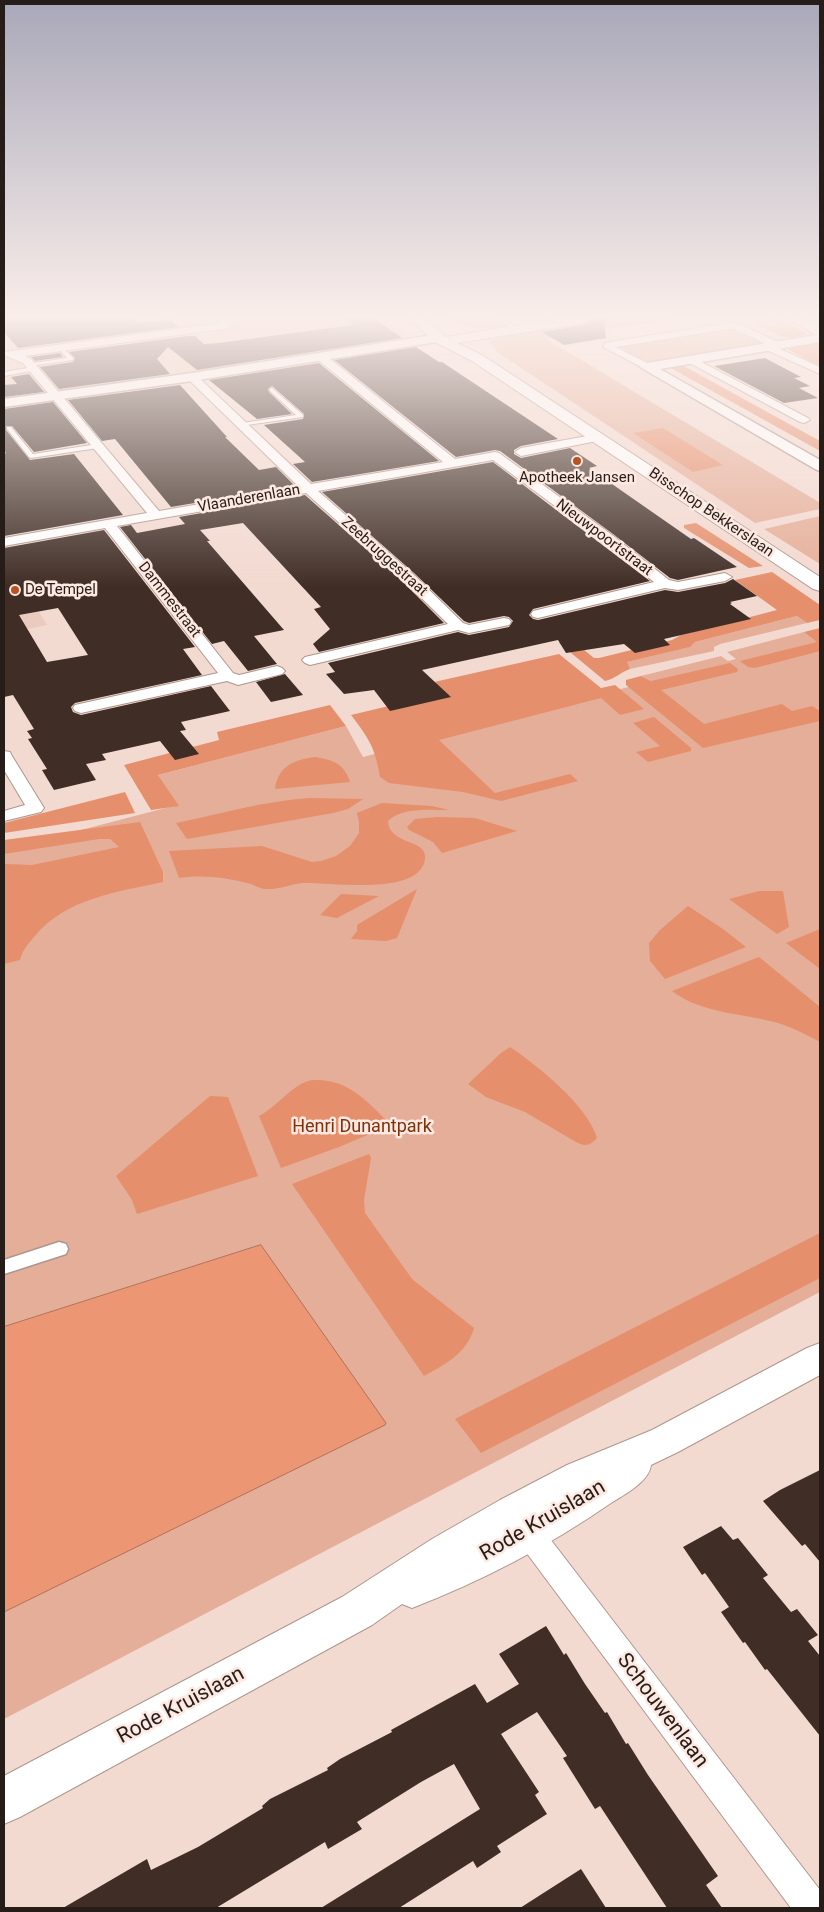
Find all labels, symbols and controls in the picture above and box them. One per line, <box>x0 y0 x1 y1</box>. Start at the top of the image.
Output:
marker: Apotheek Jansen <box>571 455 583 467</box>
street label: Bisschop Bekkerslaan <box>645 465 777 561</box>
place label: Apotheek Jansen <box>519 469 635 487</box>
street label: Vlaanderenlaan <box>196 481 302 517</box>
street label: Nieuwpoortstraat <box>552 496 656 580</box>
street label: Zeebruggestraat <box>337 514 431 600</box>
street label: Dammestraat <box>134 559 204 641</box>
place label: De Tempel <box>25 581 96 599</box>
marker: De Tempel <box>9 584 21 596</box>
park label: Henri Dunantpark <box>292 1116 432 1138</box>
street label: Rode Kruislaan <box>476 1475 610 1567</box>
street label: Schouwenlaan <box>611 1649 713 1773</box>
street label: Rode Kruislaan <box>113 1662 249 1750</box>

